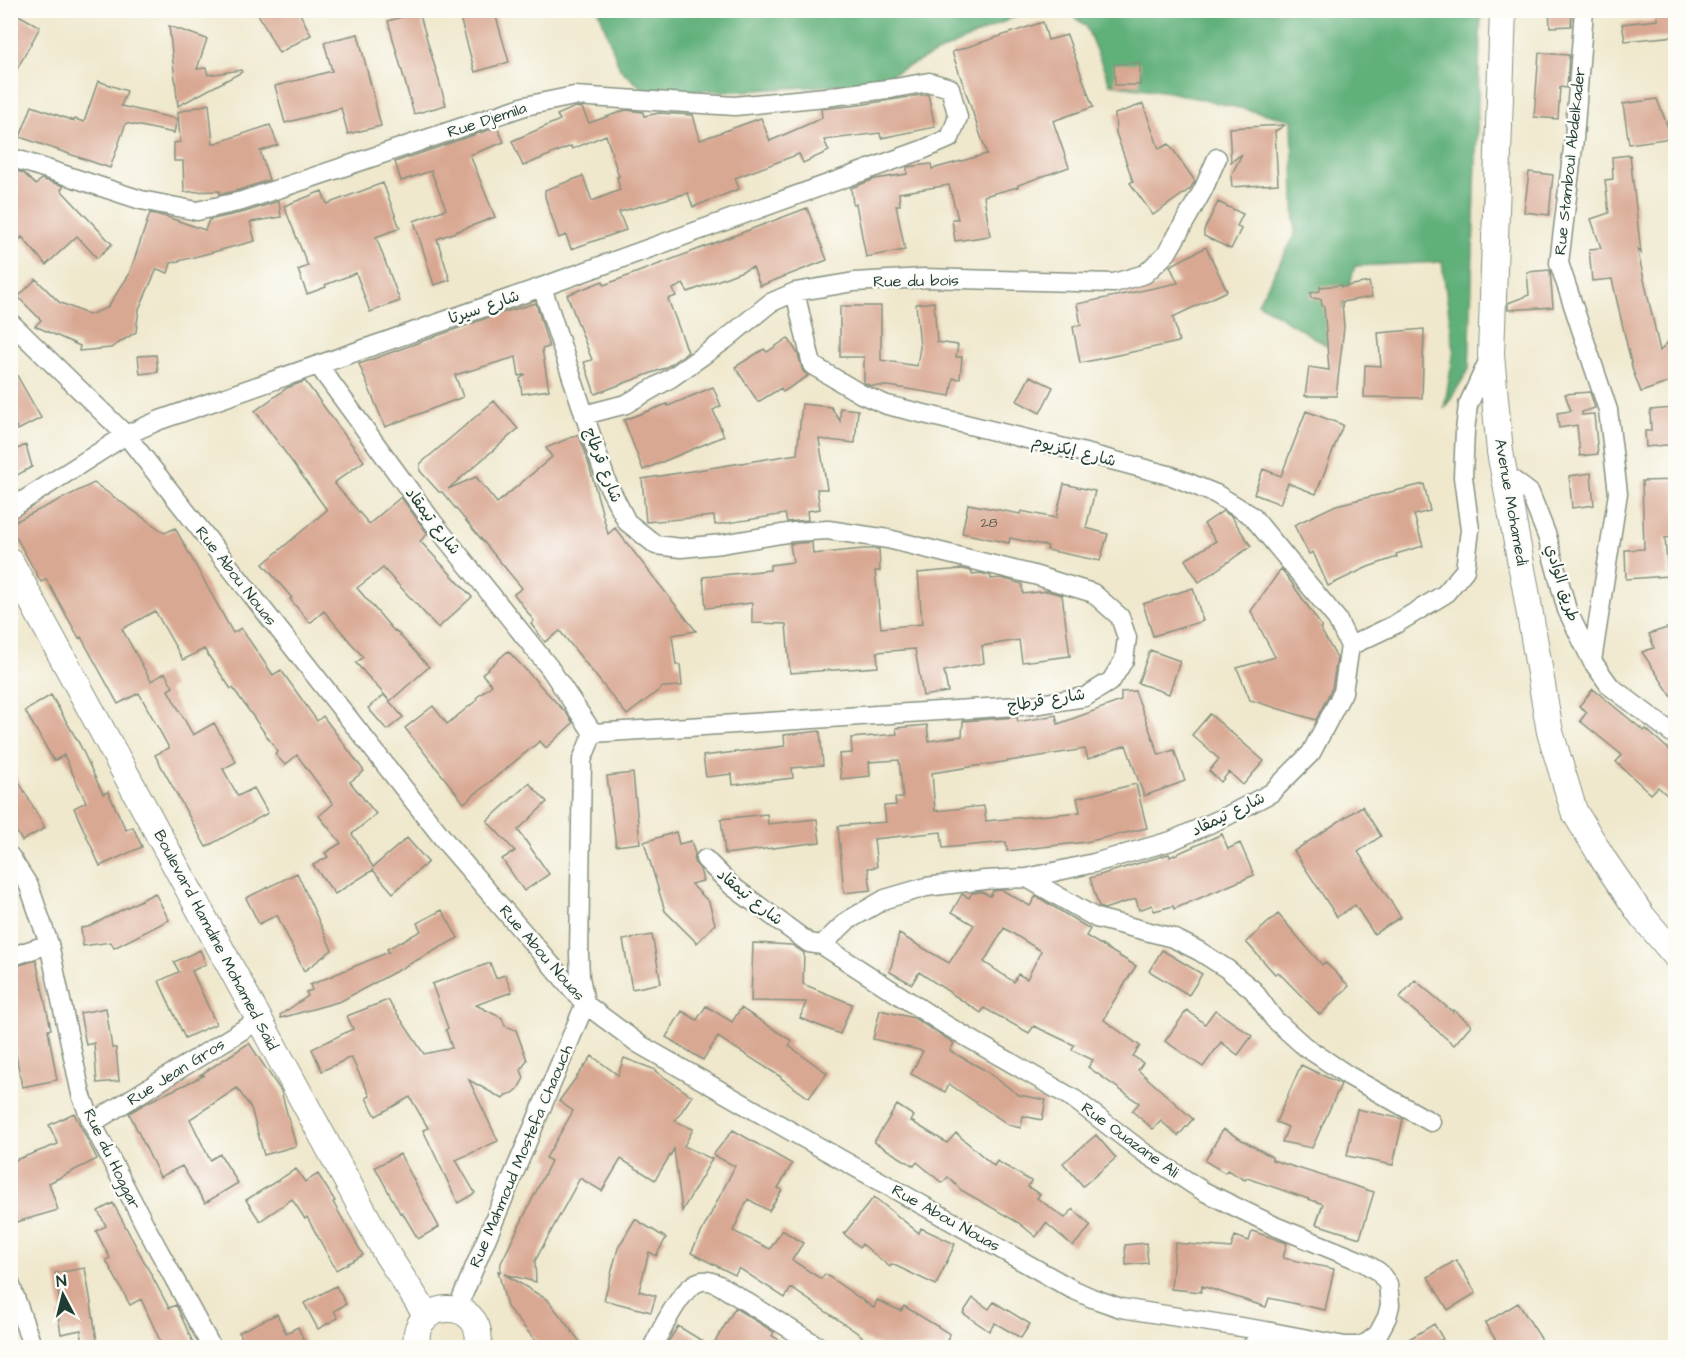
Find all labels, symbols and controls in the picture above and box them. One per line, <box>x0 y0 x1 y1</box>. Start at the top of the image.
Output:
street label: Rue Stamboul Abdelkader <box>1549 66 1591 256</box>
street label: Rue Djemila <box>445 97 529 143</box>
street label: Rue du bois <box>873 269 959 293</box>
street label: شارع سيرتا <box>446 285 522 329</box>
street label: شارع قرطاج <box>579 424 627 506</box>
street label: شارع إيكزيوم <box>1029 430 1118 473</box>
street label: Avenue Mohamedi <box>1489 437 1533 568</box>
street label: شارع تيمقاد <box>400 483 466 559</box>
house number: 28 <box>980 513 998 533</box>
street label: Rue Abou Nouas <box>190 522 282 630</box>
street label: طريق الوادي <box>1540 542 1584 624</box>
street label: شارع قرطاج <box>1005 683 1087 717</box>
street label: شارع تيمقاد <box>1187 787 1269 841</box>
street label: Boulevard Hamdine Mohamed Saïd <box>148 826 284 1054</box>
street label: شارع تيمقاد <box>712 863 788 931</box>
street label: Rue Abou Nouas <box>494 900 590 1006</box>
street label: Rue Jean Gros <box>123 1033 229 1111</box>
street label: Rue Mahmoud Mostefa Chaouch <box>464 1041 578 1271</box>
street label: Rue Ouazane Ali <box>1077 1097 1184 1183</box>
street label: Rue du Hoggar <box>77 1105 146 1214</box>
street label: Rue Abou Nouas <box>888 1179 1004 1257</box>
north arrow <box>33 1265 93 1325</box>
text: N <box>55 1270 68 1293</box>

